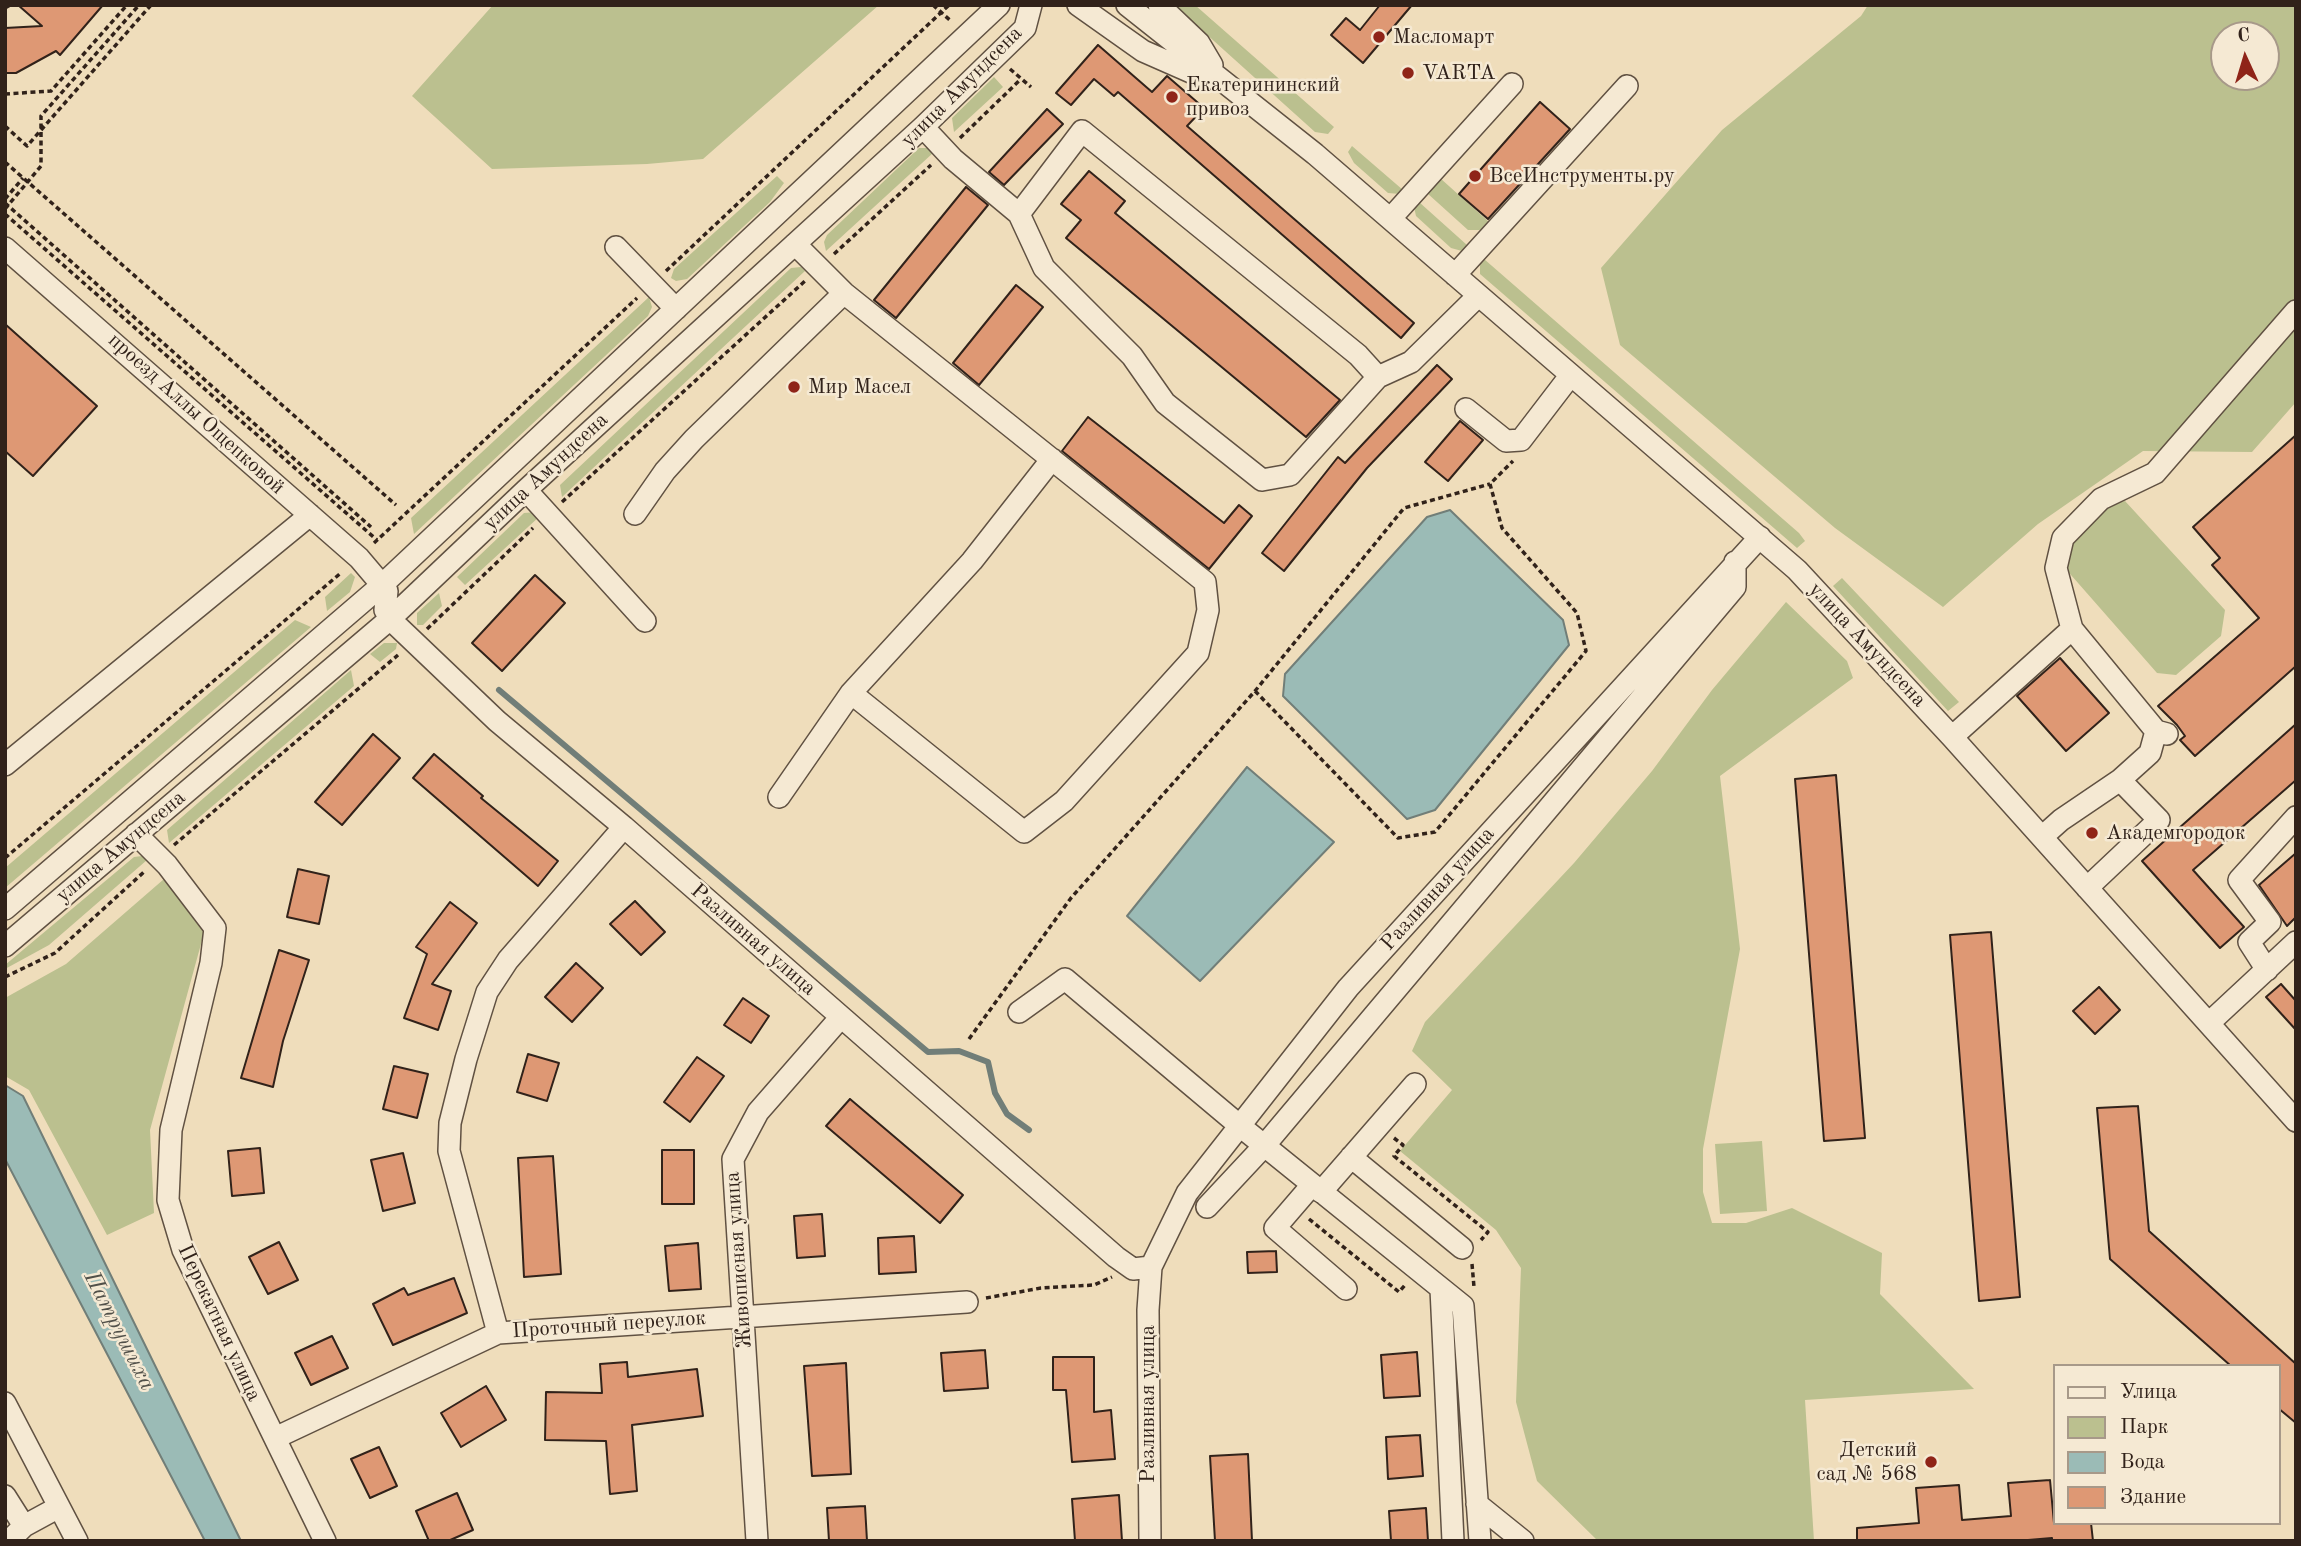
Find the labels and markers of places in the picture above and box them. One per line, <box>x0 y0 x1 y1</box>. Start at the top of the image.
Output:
place label: Масломарт <box>1393 24 1494 50</box>
marker: Масломарт <box>1371 29 1387 45</box>
place label: VARTA <box>1422 60 1496 86</box>
marker: VARTA <box>1400 65 1416 81</box>
place label: Екатерининский привоз <box>1186 72 1340 122</box>
marker: Екатерининский привоз <box>1164 89 1180 105</box>
place label: ВсеИнструменты.ру <box>1489 163 1675 189</box>
marker: ВсеИнструменты.ру <box>1467 168 1483 184</box>
place label: Мир Масел <box>808 374 911 400</box>
marker: Мир Масел <box>786 379 802 395</box>
place label: Академгородок <box>2106 820 2245 846</box>
marker: Академгородок <box>2084 825 2100 841</box>
place label: Детский сад № 568 <box>1816 1437 1917 1487</box>
marker: Детский сад № 568 <box>1923 1454 1939 1470</box>

